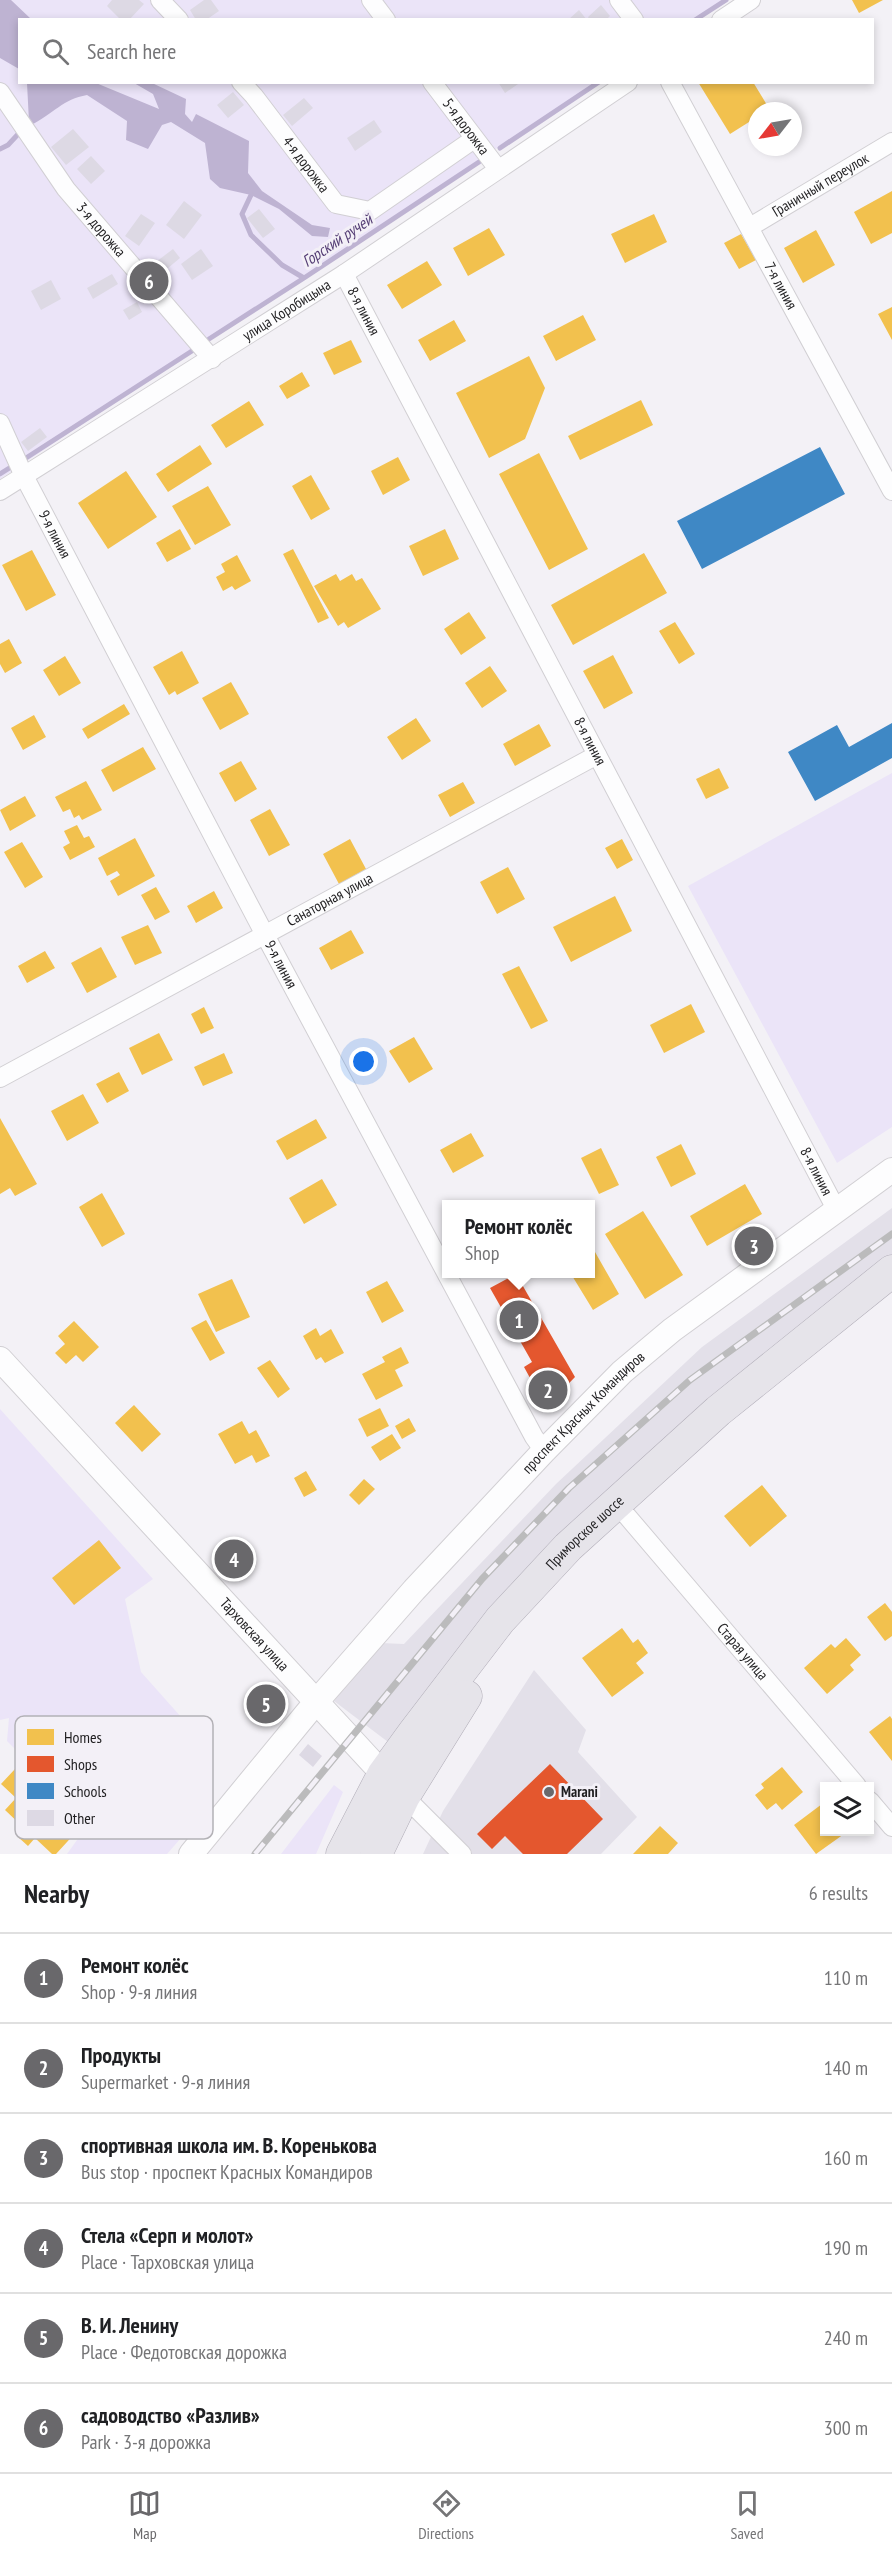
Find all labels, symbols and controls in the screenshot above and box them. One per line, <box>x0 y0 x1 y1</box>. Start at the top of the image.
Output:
search box <box>18 18 874 84</box>
icon: search <box>39 35 72 68</box>
text: Search here <box>87 37 176 65</box>
street label: 5-я дорожка <box>439 94 494 158</box>
north arrow <box>748 102 802 156</box>
street label: 4-я дорожка <box>279 132 334 196</box>
street label: Граничный переулок <box>768 148 872 221</box>
street label: 3-я дорожка <box>73 198 130 261</box>
water label: Горский ручей <box>298 208 377 271</box>
pin: 6 <box>130 258 168 304</box>
street label: 7-я линия <box>761 259 802 313</box>
street label: улица Коробицына <box>239 275 334 345</box>
street label: 8-я линия <box>344 284 385 338</box>
street label: 9-я линия <box>35 507 76 562</box>
street label: 8-я линия <box>570 714 611 769</box>
street label: Санаторная улица <box>283 868 376 930</box>
street label: 9-я линия <box>261 937 302 992</box>
your location <box>349 1047 378 1076</box>
street label: 8-я линия <box>796 1144 837 1199</box>
popup <box>442 1200 595 1278</box>
text: Ремонт колёс <box>465 1212 572 1240</box>
pin: 3 <box>734 1224 774 1268</box>
text: Shop <box>465 1240 499 1266</box>
pin: 1 <box>500 1298 538 1342</box>
street label: проспект Красных Командиров <box>518 1347 648 1477</box>
pin: 2 <box>528 1368 568 1412</box>
street label: Приморское шоссе <box>541 1491 628 1574</box>
pin: 4 <box>214 1536 254 1582</box>
street label: Тарховская улица <box>216 1594 293 1675</box>
street label: Старая улица <box>713 1619 772 1684</box>
pin: 5 <box>246 1682 286 1726</box>
legend <box>15 1716 213 1839</box>
text: Homes <box>64 1727 102 1747</box>
text: Shops <box>64 1754 97 1774</box>
text: Schools <box>64 1781 107 1801</box>
place label: Marani <box>561 1782 598 1801</box>
map controls <box>820 1782 874 1836</box>
button: layers <box>820 1782 874 1836</box>
marker: Marani <box>542 1785 556 1799</box>
text: Other <box>64 1808 96 1828</box>
text: Nearby <box>24 1877 89 1910</box>
text: 6 results <box>809 1880 868 1906</box>
text: Ремонт колёс <box>81 1951 189 1979</box>
text: 1 <box>39 1965 48 1991</box>
text: 110 m <box>824 1965 868 1991</box>
text: Shop · 9-я линия <box>81 1979 197 2005</box>
text: Продукты <box>81 2041 161 2069</box>
text: 2 <box>39 2055 48 2081</box>
text: 140 m <box>824 2055 868 2081</box>
text: Supermarket · 9-я линия <box>81 2069 250 2095</box>
text: спортивная школа им. В. Коренькова <box>81 2131 377 2159</box>
text: 3 <box>39 2145 48 2171</box>
text: 160 m <box>824 2145 868 2171</box>
text: Bus stop · проспект Красных Командиров <box>81 2159 373 2185</box>
text: Стела «Серп и молот» <box>81 2221 254 2249</box>
text: 4 <box>39 2235 48 2261</box>
text: 190 m <box>824 2235 868 2261</box>
text: Place · Тарховская улица <box>81 2249 254 2275</box>
text: В. И. Ленину <box>81 2311 178 2339</box>
text: 5 <box>39 2325 48 2351</box>
text: 240 m <box>824 2325 868 2351</box>
text: Place · Федотовская дорожка <box>81 2339 287 2365</box>
text: садоводство «Разлив» <box>81 2401 260 2429</box>
text: 6 <box>39 2415 48 2441</box>
text: 300 m <box>824 2415 868 2441</box>
text: Park · 3-я дорожка <box>81 2429 211 2455</box>
tab: Map <box>128 2487 161 2543</box>
tab: Directions <box>418 2487 474 2543</box>
tab: Saved <box>731 2487 764 2543</box>

